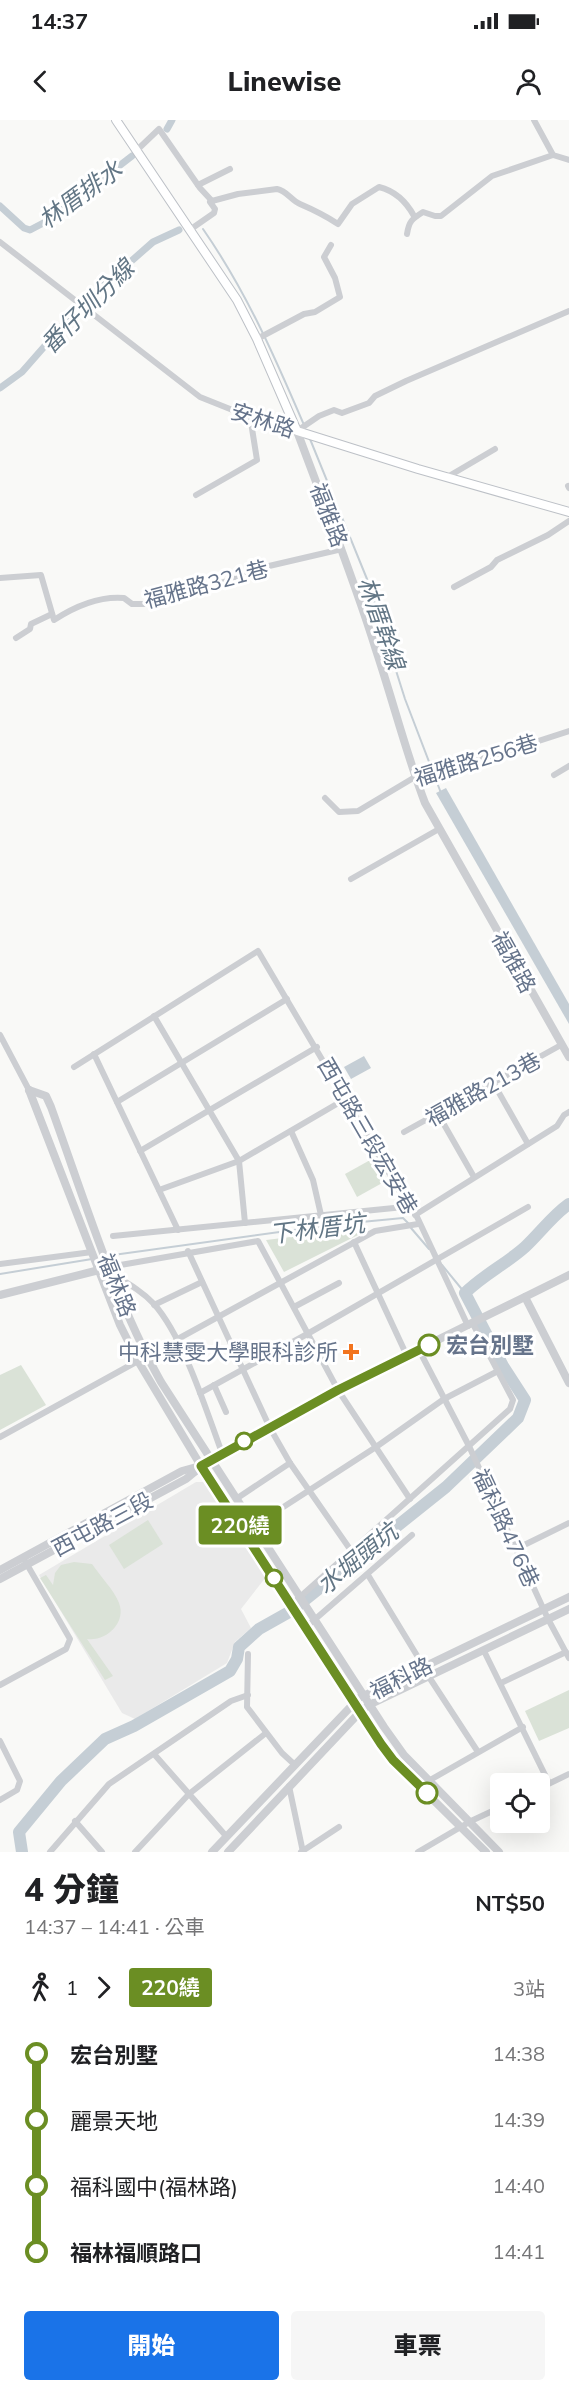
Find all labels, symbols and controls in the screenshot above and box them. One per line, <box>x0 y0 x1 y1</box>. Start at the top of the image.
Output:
text: 14:37 <box>30 7 88 35</box>
text: Linewise <box>228 64 341 98</box>
icon: back <box>24 65 57 98</box>
icon: person <box>512 65 545 98</box>
water label: 林厝排水 <box>32 153 128 234</box>
water label: 番仔圳分線 <box>34 251 142 359</box>
street label: 安林路 <box>227 396 299 444</box>
street label: 福雅路 <box>304 479 354 551</box>
street label: 福雅路321巷 <box>141 554 271 614</box>
water label: 林厝幹線 <box>352 573 413 676</box>
street label: 福雅路256巷 <box>411 728 541 792</box>
street label: 福雅路 <box>486 926 542 998</box>
street label: 福雅路213巷 <box>420 1046 546 1132</box>
street label: 西屯路三段宏安巷 <box>312 1053 424 1219</box>
water label: 下林厝坑 <box>268 1207 369 1249</box>
street label: 福林路 <box>92 1249 142 1321</box>
place label: 宏台別墅 <box>446 1331 534 1359</box>
marker: 宏台別墅 <box>418 1334 440 1356</box>
place label: 中科慧雯大學眼科診所 <box>118 1338 338 1366</box>
marker: 中科慧雯大學眼科診所 <box>342 1343 360 1361</box>
unlabelled marker <box>235 1432 253 1450</box>
street label: 福科路476巷 <box>466 1464 546 1592</box>
street label: 西屯路三段 <box>47 1486 157 1562</box>
line badge: 220繞 <box>198 1506 282 1544</box>
text: 220繞 <box>211 1512 269 1538</box>
water label: 水堀頭坑 <box>310 1514 406 1600</box>
unlabelled marker <box>265 1569 283 1587</box>
street label: 福科路 <box>365 1651 437 1705</box>
map controls <box>490 1773 550 1833</box>
button: locate <box>490 1773 550 1833</box>
unlabelled marker <box>416 1782 438 1804</box>
text: 4 分鐘 <box>24 1868 119 1909</box>
text: NT$50 <box>475 1889 545 1917</box>
text: 14:37 – 14:41 · 公車 <box>24 1914 205 1939</box>
icon: walk <box>24 1971 57 2004</box>
icon: forward <box>87 1971 120 2004</box>
text: 220繞 <box>141 1974 200 2000</box>
text: 1 <box>66 1975 78 2000</box>
text: 3站 <box>513 1976 545 2001</box>
text: 宏台別墅 <box>70 2041 158 2069</box>
text: 14:38 <box>492 2041 545 2066</box>
text: 麗景天地 <box>70 2107 158 2135</box>
text: 14:39 <box>492 2107 545 2132</box>
text: 福科國中(福林路) <box>70 2173 238 2201</box>
text: 14:40 <box>492 2173 545 2198</box>
text: 福林福順路口 <box>70 2239 202 2267</box>
text: 14:41 <box>492 2239 545 2264</box>
button: 開始 <box>24 2311 279 2380</box>
button: 車票 <box>291 2311 545 2380</box>

